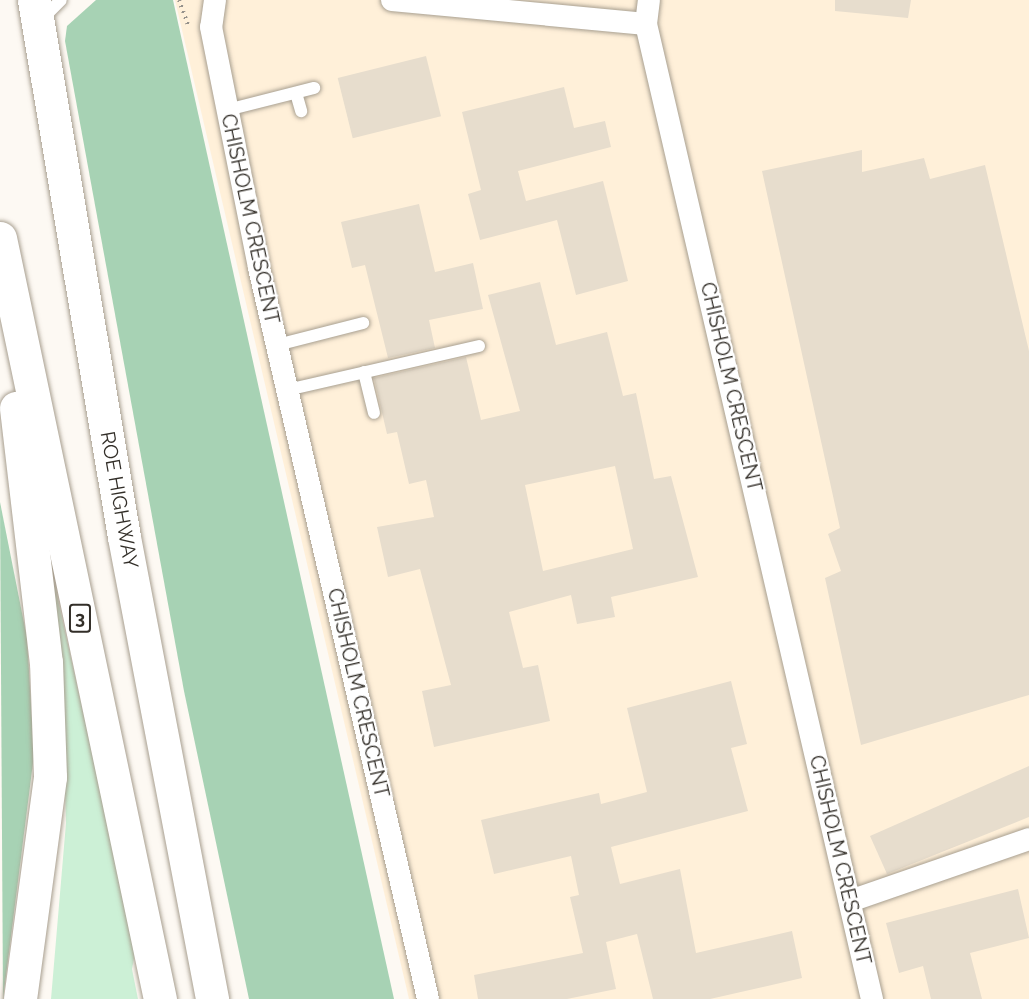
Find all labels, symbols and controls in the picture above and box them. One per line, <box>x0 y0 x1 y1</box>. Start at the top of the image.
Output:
street label: CHISHOLM CRESCENT <box>216 112 284 326</box>
street label: CHISHOLM CRESCENT <box>695 280 767 494</box>
street label: ROE HIGHWAY <box>95 430 143 570</box>
street label: CHISHOLM CRESCENT <box>322 586 394 800</box>
road number: 3 <box>68 603 92 633</box>
street label: CHISHOLM CRESCENT <box>804 753 876 967</box>

